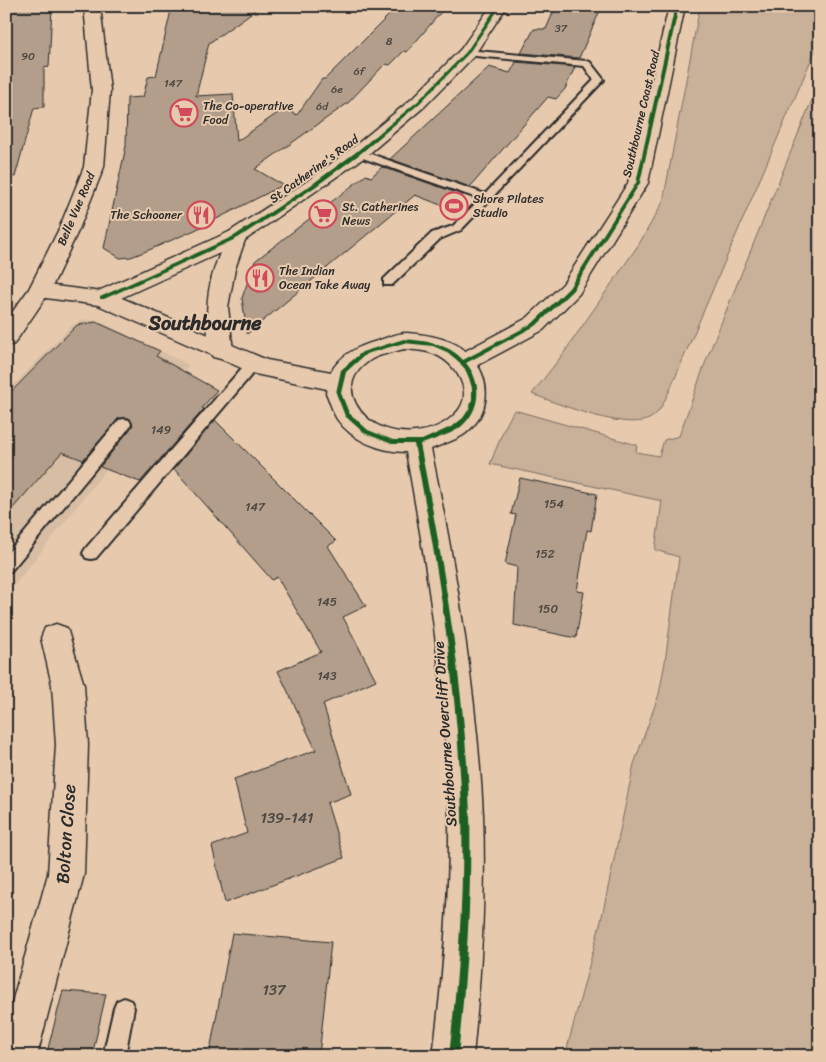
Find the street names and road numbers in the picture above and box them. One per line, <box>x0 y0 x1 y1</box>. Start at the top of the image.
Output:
street label: Southbourne Coast Road <box>616 48 666 180</box>
street label: St Catherine's Road <box>265 128 365 209</box>
street label: Belle Vue Road <box>51 167 102 249</box>
street label: Southbourne Overcliff Drive <box>426 641 464 827</box>
street label: Bolton Close <box>47 783 85 885</box>

